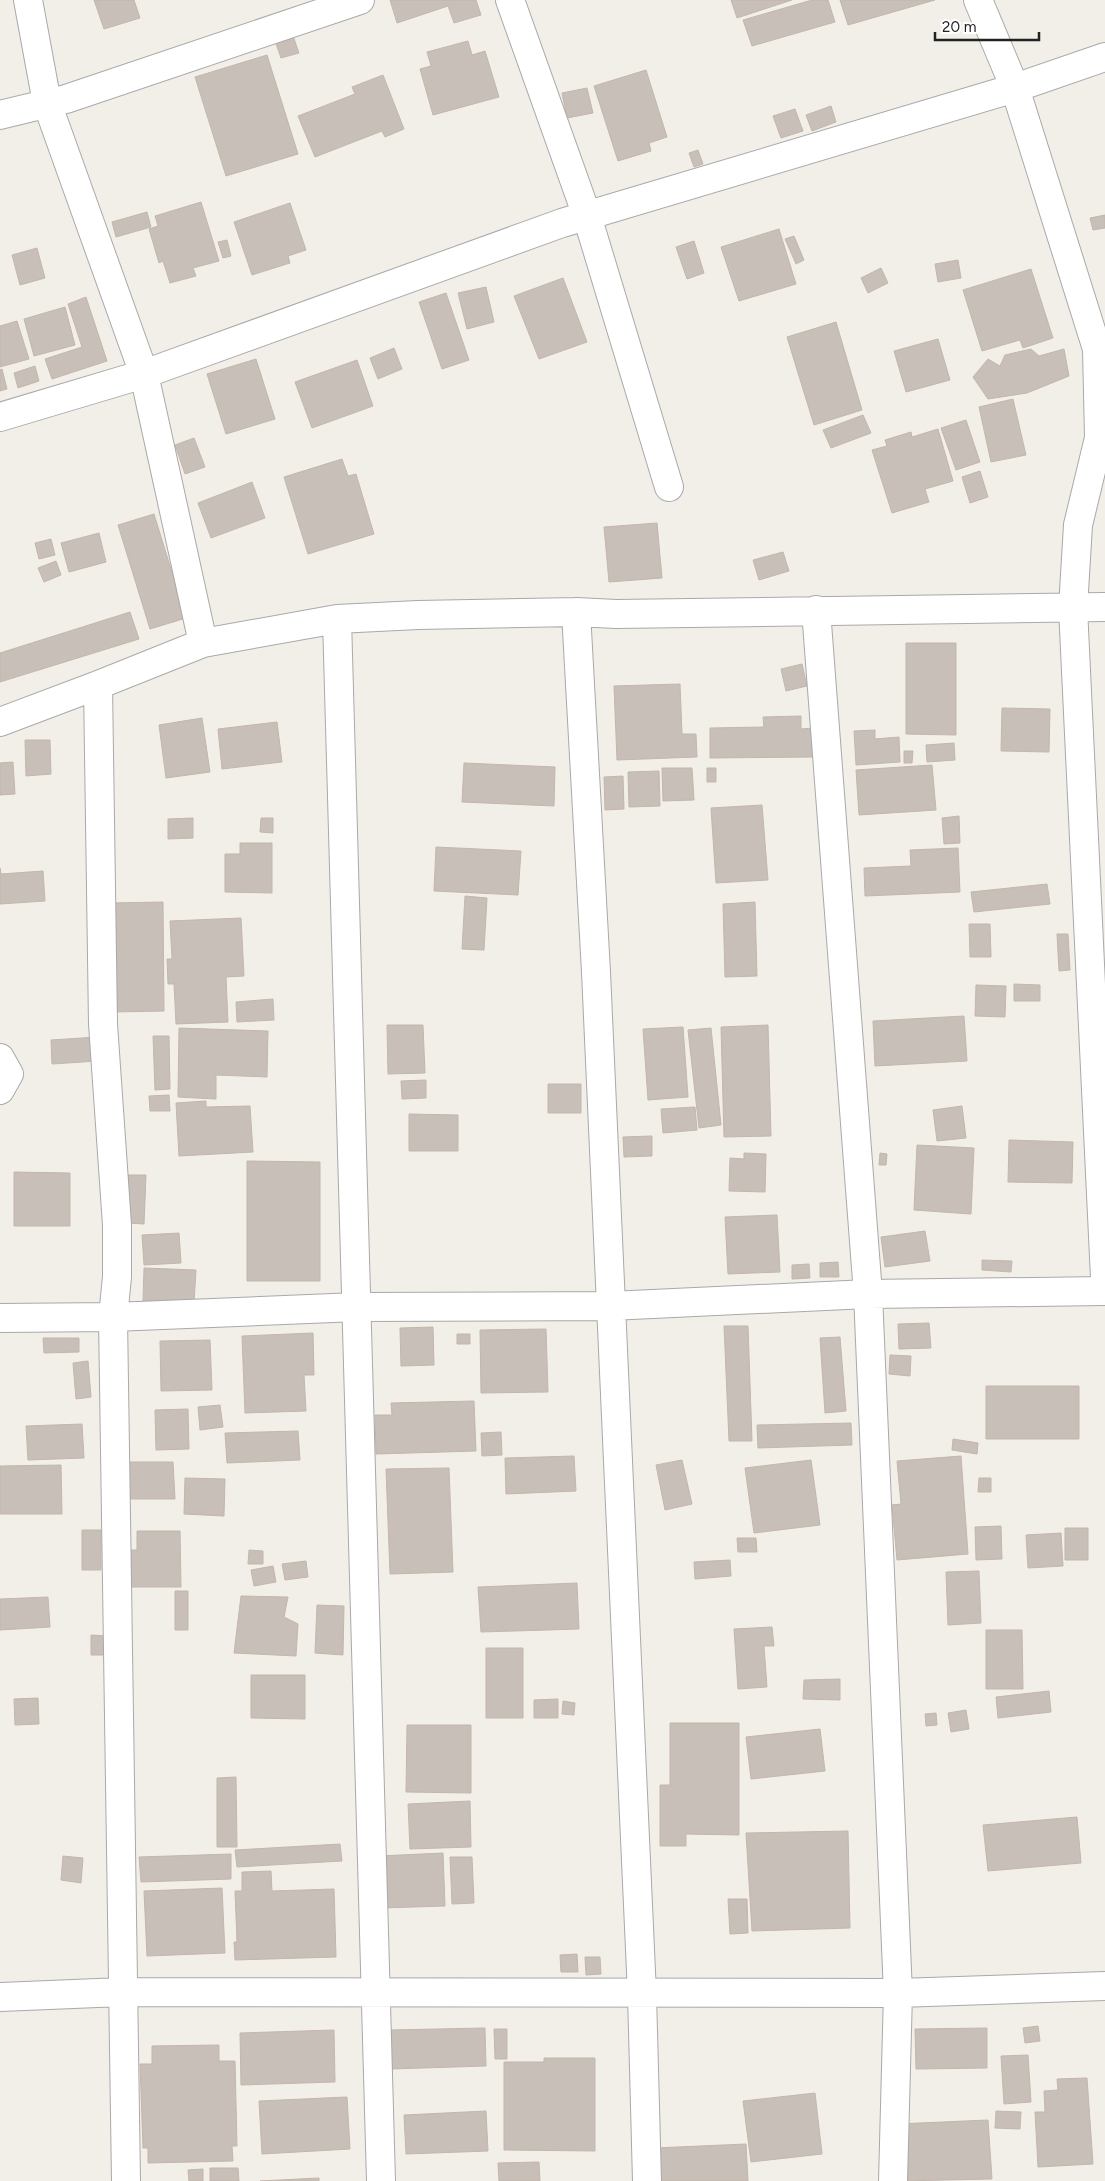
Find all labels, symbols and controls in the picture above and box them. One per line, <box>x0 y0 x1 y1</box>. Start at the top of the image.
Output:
scale bar <box>935 10 1039 42</box>
text: 20 m <box>942 18 976 36</box>

